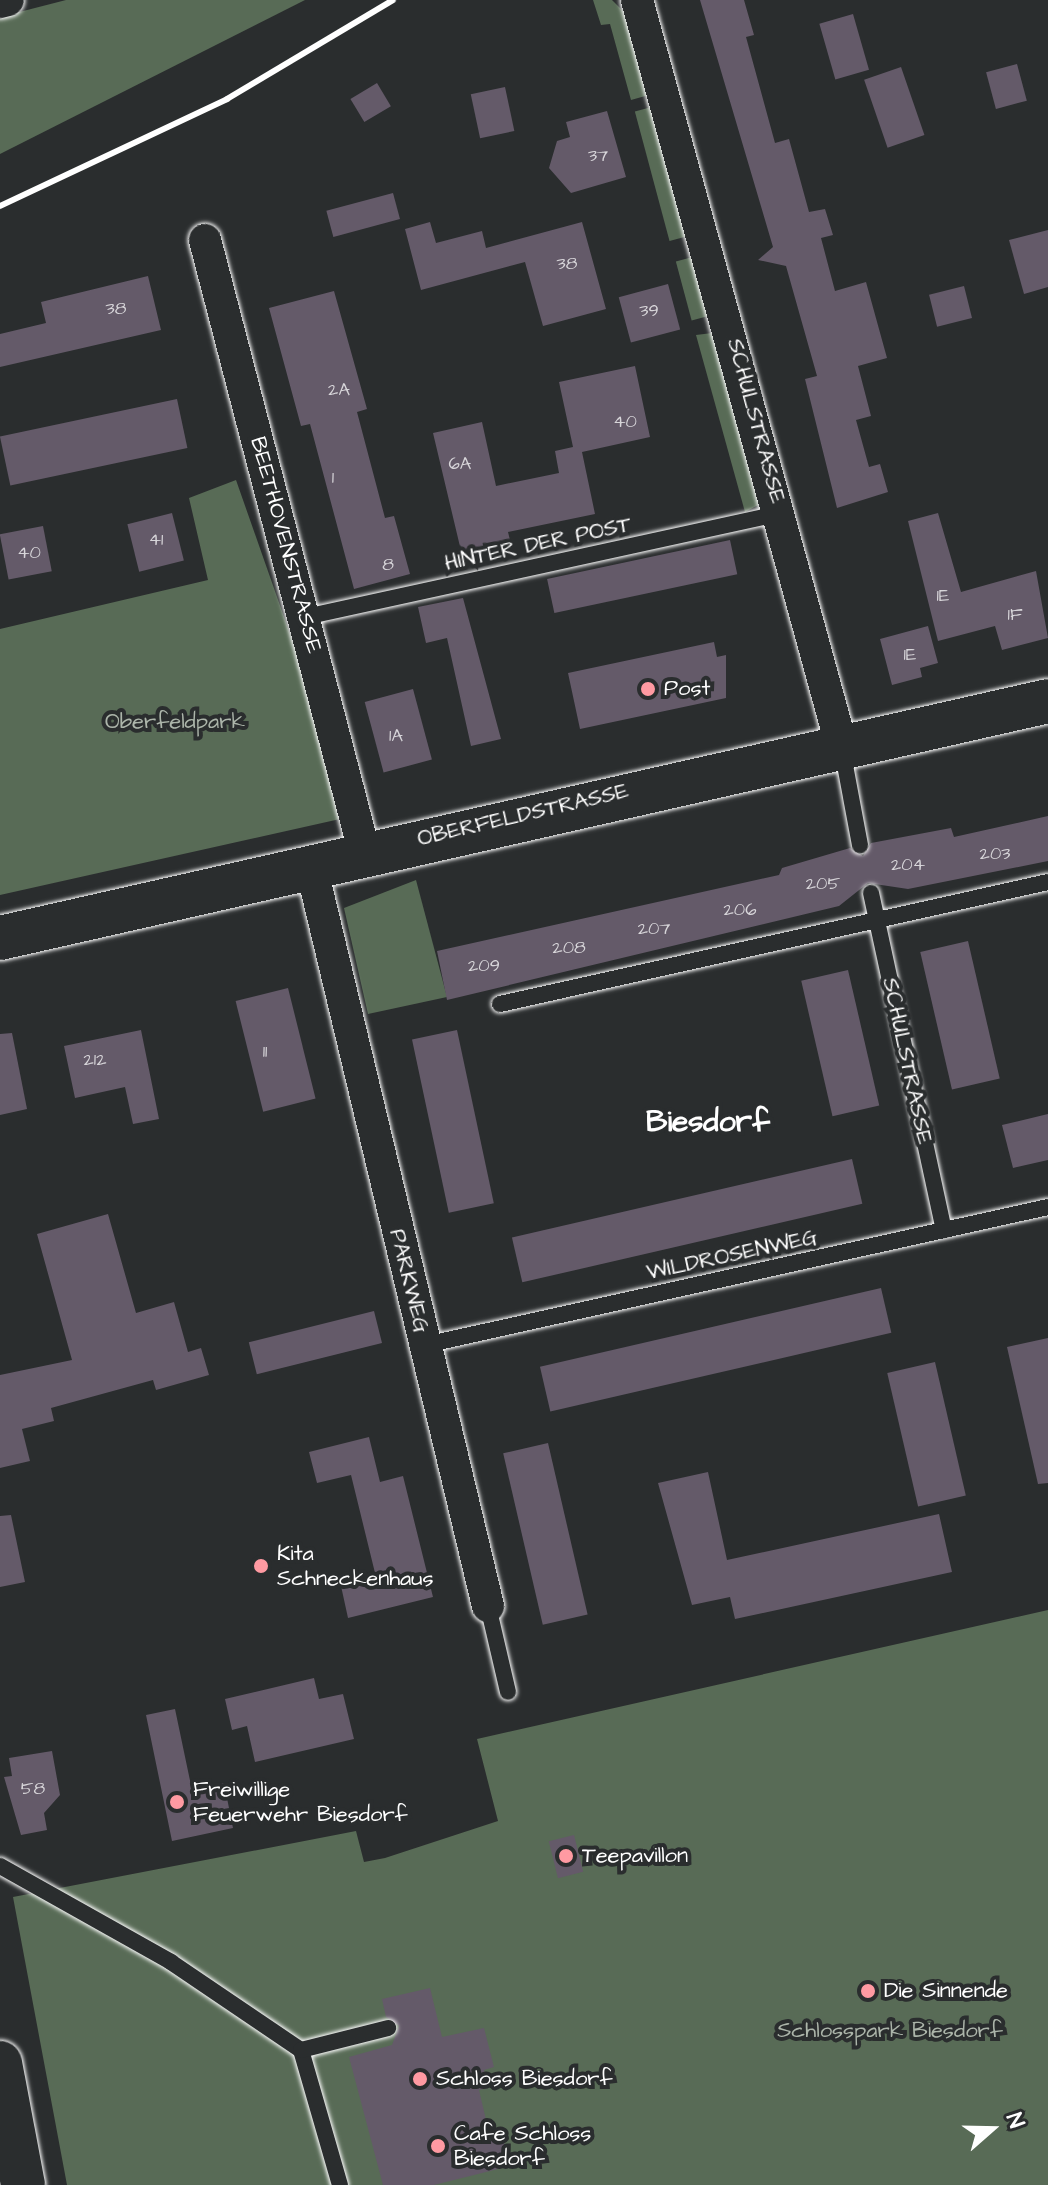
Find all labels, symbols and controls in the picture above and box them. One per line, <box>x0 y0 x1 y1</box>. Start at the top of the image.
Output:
house number: 37 <box>588 145 608 167</box>
house number: 38 <box>557 253 577 275</box>
house number: 38 <box>106 298 126 320</box>
house number: 39 <box>639 300 659 322</box>
street label: SCHULSTRASSE <box>721 336 791 506</box>
house number: 2A <box>328 379 350 401</box>
house number: 40 <box>613 411 637 433</box>
street label: BEETHOVENSTRASSE <box>244 434 328 656</box>
house number: 6A <box>449 453 471 475</box>
house number: 1 <box>332 467 334 489</box>
street label: HINTER DER POST <box>442 511 634 577</box>
house number: 41 <box>149 529 163 551</box>
house number: 40 <box>17 542 41 564</box>
house number: 8 <box>382 554 394 576</box>
house number: 1E <box>937 585 949 607</box>
house number: 1F <box>1008 604 1022 626</box>
house number: 1E <box>904 644 916 666</box>
place label: Post <box>664 676 710 702</box>
marker: Post <box>639 680 657 698</box>
park label: Oberfeldpark <box>105 709 245 735</box>
house number: 1A <box>389 725 403 747</box>
street label: OBERFELDSTRASSE <box>415 778 631 852</box>
house number: 203 <box>980 843 1010 865</box>
house number: 204 <box>891 854 925 876</box>
house number: 205 <box>806 873 840 895</box>
house number: 206 <box>724 899 756 921</box>
house number: 207 <box>638 918 670 940</box>
house number: 208 <box>552 937 586 959</box>
house number: 209 <box>468 955 500 977</box>
street label: SCHULSTRASSE <box>876 975 938 1147</box>
house number: 11 <box>263 1041 267 1063</box>
house number: 212 <box>84 1049 106 1071</box>
district label: Biesdorf <box>646 1104 770 1140</box>
street label: WILDROSENWEG <box>644 1224 820 1286</box>
street label: PARKWEG <box>383 1226 435 1336</box>
place label: Kita Schneckenhaus <box>277 1540 433 1592</box>
marker: Kita Schneckenhaus <box>252 1557 270 1575</box>
place label: Freiwillige Feuerwehr Biesdorf <box>193 1776 408 1828</box>
house number: 58 <box>21 1778 45 1800</box>
marker: Freiwillige Feuerwehr Biesdorf <box>168 1793 186 1811</box>
place label: Teepavillon <box>582 1843 688 1869</box>
marker: Teepavillon <box>557 1847 575 1865</box>
place label: Die Sinnende <box>884 1978 1008 2004</box>
marker: Die Sinnende <box>859 1982 877 2000</box>
park label: Schlosspark Biesdorf <box>777 2018 1003 2044</box>
place label: Schloss Biesdorf <box>436 2066 612 2092</box>
marker: Schloss Biesdorf <box>411 2070 429 2088</box>
north arrow <box>952 2089 1032 2169</box>
text: N <box>998 2109 1032 2132</box>
place label: Cafe Schloss Biesdorf <box>454 2120 591 2172</box>
marker: Cafe Schloss Biesdorf <box>429 2137 447 2155</box>

